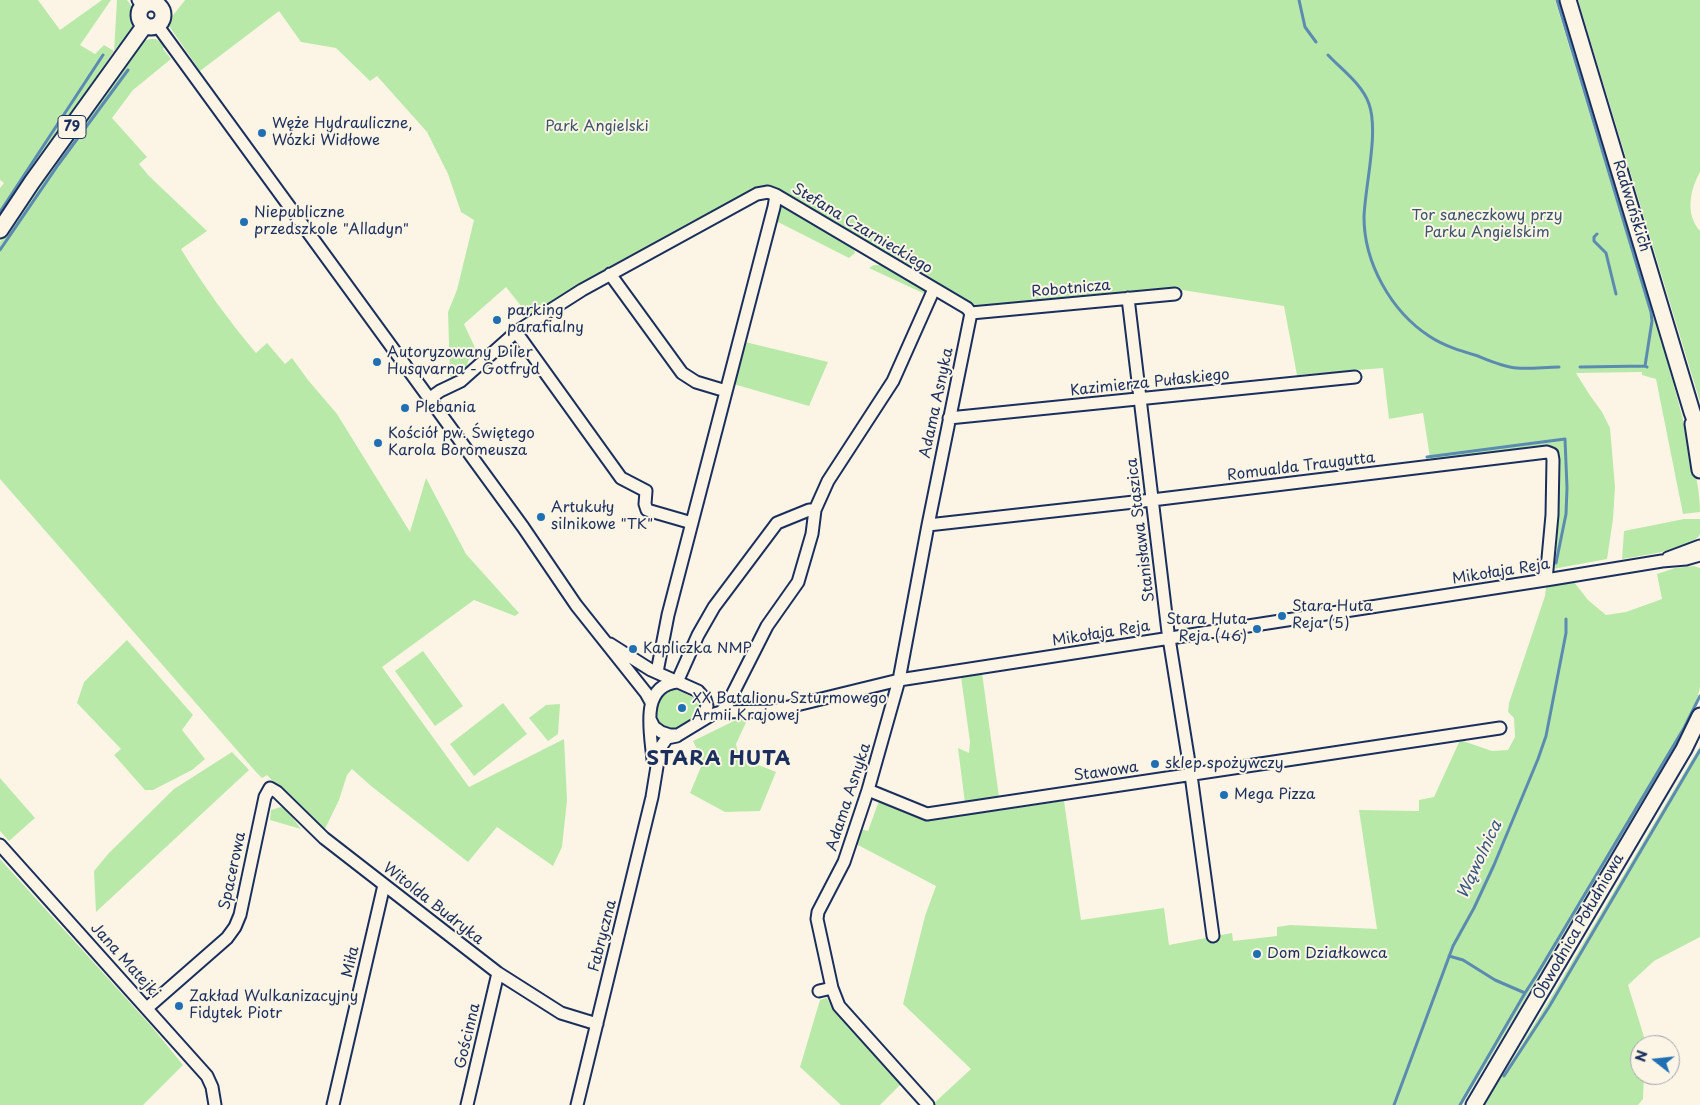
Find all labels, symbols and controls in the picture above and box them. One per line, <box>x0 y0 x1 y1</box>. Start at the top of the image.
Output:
road number: 79 <box>58 115 86 138</box>
place label: Węże Hydrauliczne, Wózki Widłowe <box>272 115 412 150</box>
park label: Park Angielski <box>545 118 649 136</box>
marker: Węże Hydrauliczne, Wózki Widłowe <box>256 127 268 139</box>
street label: Radwańskich <box>1609 158 1653 254</box>
street label: Stefana Czarnieckiego <box>788 180 936 278</box>
place label: Niepubliczne przedszkole "Alladyn" <box>254 204 409 239</box>
park label: Tor saneczkowy przy Parku Angielskim <box>1412 207 1562 242</box>
marker: Niepubliczne przedszkole "Alladyn" <box>238 216 250 228</box>
street label: Robotnicza <box>1031 277 1111 301</box>
place label: parking parafialny <box>507 302 584 337</box>
marker: parking parafialny <box>491 314 503 326</box>
place label: Autoryzowany Diler Husqvarna - Gotfryd <box>387 344 540 379</box>
street label: Adama Asnyka <box>917 346 957 460</box>
marker: Autoryzowany Diler Husqvarna - Gotfryd <box>371 356 383 368</box>
street label: Kazimierza Pułaskiego <box>1070 366 1230 400</box>
place label: Plebania <box>415 399 476 417</box>
marker: Plebania <box>399 402 411 414</box>
place label: Kościół pw. Świętego Karola Boromeusza <box>388 425 535 460</box>
marker: Kościół pw. Świętego Karola Boromeusza <box>372 437 384 449</box>
street label: Romualda Traugutta <box>1226 449 1376 485</box>
street label: Stanisława Staszica <box>1123 457 1159 603</box>
place label: Artukuły silnikowe "TK" <box>551 499 653 534</box>
marker: Artukuły silnikowe "TK" <box>535 511 547 523</box>
street label: Mikołaja Reja <box>1451 555 1551 589</box>
place label: Stara Huta Reja (5) <box>1292 598 1373 633</box>
marker: Stara Huta Reja (5) <box>1276 610 1288 622</box>
place label: Stara Huta Reja (46) <box>1166 611 1247 646</box>
street label: Mikołaja Reja <box>1051 617 1151 651</box>
marker: Stara Huta Reja (46) <box>1251 623 1263 635</box>
place label: Kapliczka NMP <box>643 640 752 658</box>
marker: Kapliczka NMP <box>627 643 639 655</box>
place label: XX Batalionu Szturmowego Armii Krajowej <box>692 690 887 725</box>
marker: XX Batalionu Szturmowego Armii Krajowej <box>676 702 688 714</box>
street label: Adama Asnyka <box>823 741 875 853</box>
district label: STARA HUTA <box>646 747 792 771</box>
place label: sklep spożywczy <box>1165 755 1284 773</box>
marker: sklep spożywczy <box>1149 758 1161 770</box>
street label: Stawowa <box>1072 759 1140 785</box>
place label: Mega Pizza <box>1234 786 1315 804</box>
marker: Mega Pizza <box>1218 789 1230 801</box>
water label: Wąwolnica <box>1454 818 1506 902</box>
street label: Spacerowa <box>216 830 250 912</box>
street label: Obwodnica Południowa <box>1530 851 1628 1003</box>
street label: Witolda Budryka <box>379 859 487 949</box>
street label: Fabryczna <box>585 898 621 974</box>
street label: Jana Matejki <box>86 920 164 1002</box>
street label: Miła <box>339 945 363 979</box>
place label: Dom Działkowca <box>1267 945 1387 963</box>
marker: Dom Działkowca <box>1251 948 1263 960</box>
place label: Zakład Wulkanizacyjny Fidytek Piotr <box>189 988 358 1023</box>
marker: Zakład Wulkanizacyjny Fidytek Piotr <box>173 1000 185 1012</box>
street label: Gościnna <box>452 1001 484 1071</box>
north arrow <box>1630 1035 1680 1085</box>
text: N <box>1629 1048 1653 1064</box>

